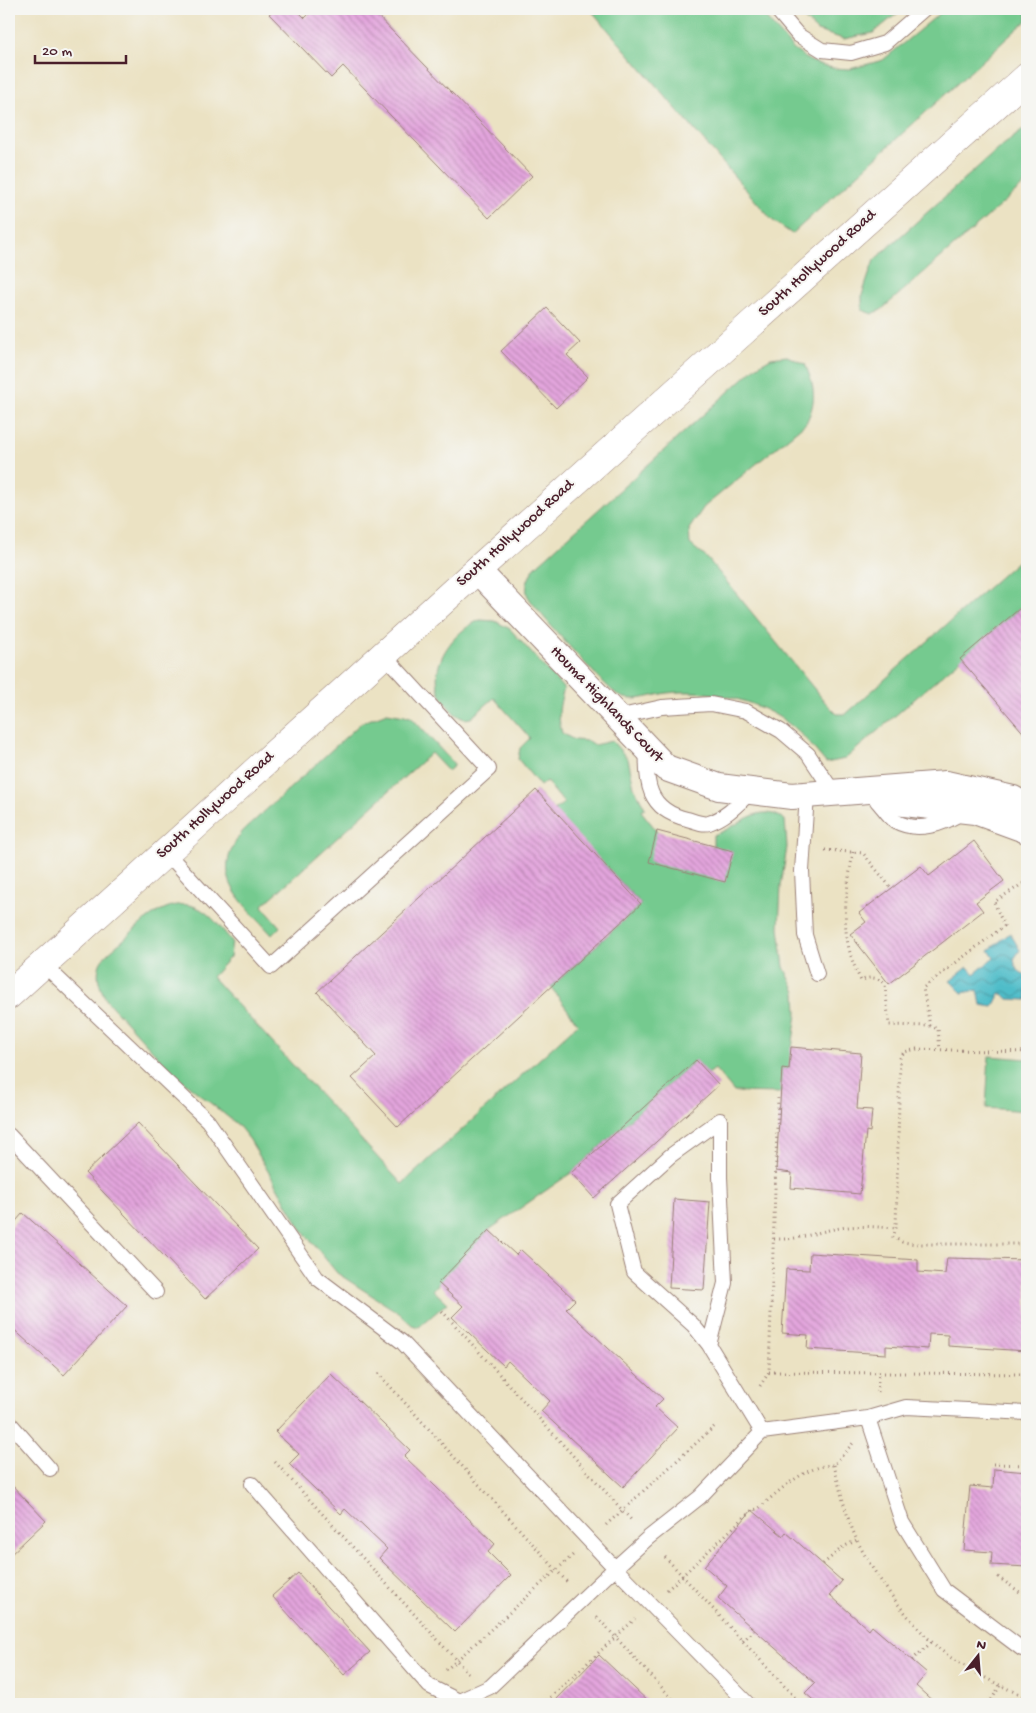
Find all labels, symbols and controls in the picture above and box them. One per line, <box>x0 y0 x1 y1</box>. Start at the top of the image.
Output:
scale bar <box>35 32 126 64</box>
text: 20 m <box>42 43 72 61</box>
street label: South Hollywood Road <box>755 205 882 322</box>
street label: South Hollywood Road <box>453 475 580 592</box>
street label: Houma Highlands Court <box>545 643 668 768</box>
street label: South Hollywood Road <box>153 747 280 864</box>
north arrow <box>954 1630 1004 1680</box>
text: N <box>974 1636 988 1655</box>

